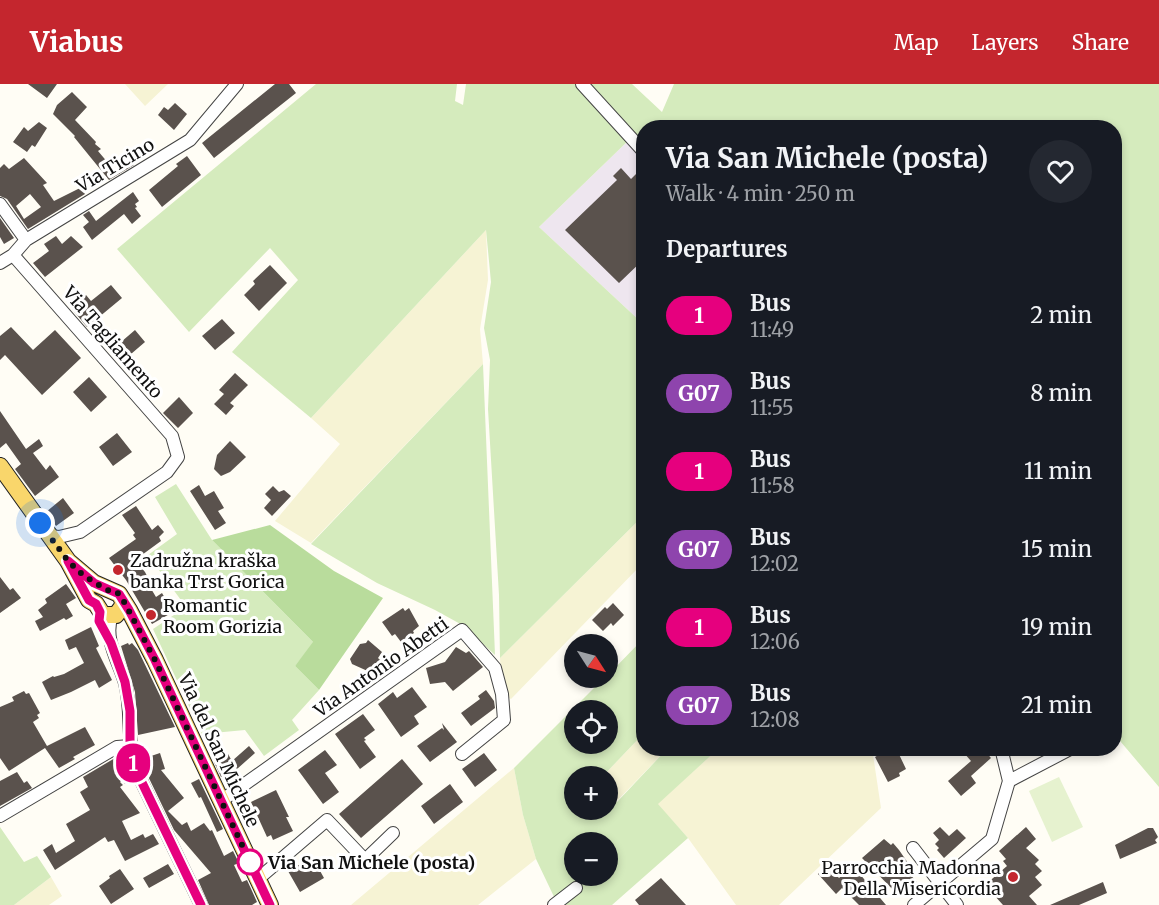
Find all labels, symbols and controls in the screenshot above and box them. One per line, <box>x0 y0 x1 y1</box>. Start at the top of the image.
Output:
text: Viabus <box>30 24 123 60</box>
text: Map <box>894 29 939 56</box>
text: Layers <box>972 29 1039 56</box>
text: Share <box>1072 29 1129 56</box>
street label: Via Ticino <box>71 133 158 198</box>
text: Via San Michele (posta) <box>666 140 988 176</box>
button: heart <box>1029 140 1092 203</box>
text: Walk · 4 min · 250 m <box>666 181 855 206</box>
text: Departures <box>666 235 788 263</box>
street label: Via Tagliamento <box>57 280 168 403</box>
text: Bus <box>750 289 791 317</box>
text: 2 min <box>1030 301 1092 329</box>
text: 1 <box>694 302 704 329</box>
text: 11:49 <box>750 317 794 342</box>
text: Bus <box>750 367 791 395</box>
text: 8 min <box>1030 379 1092 407</box>
text: G07 <box>678 380 720 407</box>
text: 11:55 <box>750 395 794 420</box>
text: Bus <box>750 445 791 473</box>
text: 11 min <box>1024 457 1092 485</box>
text: 1 <box>694 458 704 485</box>
text: 11:58 <box>750 473 795 498</box>
your location <box>25 508 55 538</box>
text: Bus <box>750 523 791 551</box>
text: 15 min <box>1021 535 1092 563</box>
text: G07 <box>678 536 720 563</box>
place label: Zadružna kraška banka Trst Gorica <box>129 549 285 593</box>
text: 12:02 <box>750 551 799 576</box>
marker: Zadružna kraška banka Trst Gorica <box>111 563 125 577</box>
place label: Romantic Room Gorizia <box>163 594 282 638</box>
text: Bus <box>750 601 791 629</box>
marker: Romantic Room Gorizia <box>144 608 158 622</box>
street label: Via Antonio Abetti <box>309 612 453 723</box>
text: 19 min <box>1021 613 1092 641</box>
text: 1 <box>694 614 704 641</box>
text: 12:06 <box>750 629 800 654</box>
north arrow <box>564 634 618 688</box>
map controls <box>564 634 618 886</box>
street label: Via del San Michele <box>173 668 265 831</box>
text: Bus <box>750 679 791 707</box>
text: 21 min <box>1021 691 1092 719</box>
text: G07 <box>678 692 720 719</box>
button: locate <box>564 700 618 754</box>
text: 12:08 <box>750 707 800 732</box>
line badge: 1 <box>114 744 152 782</box>
text: 1 <box>128 750 138 777</box>
button: + <box>564 766 618 820</box>
button: − <box>564 832 618 886</box>
marker: Via San Michele (posta) <box>237 849 263 875</box>
place label: Via San Michele (posta) <box>267 851 475 874</box>
place label: Parrocchia Madonna Della Misericordia <box>821 856 1001 900</box>
marker: Parrocchia Madonna Della Misericordia <box>1006 870 1020 884</box>

